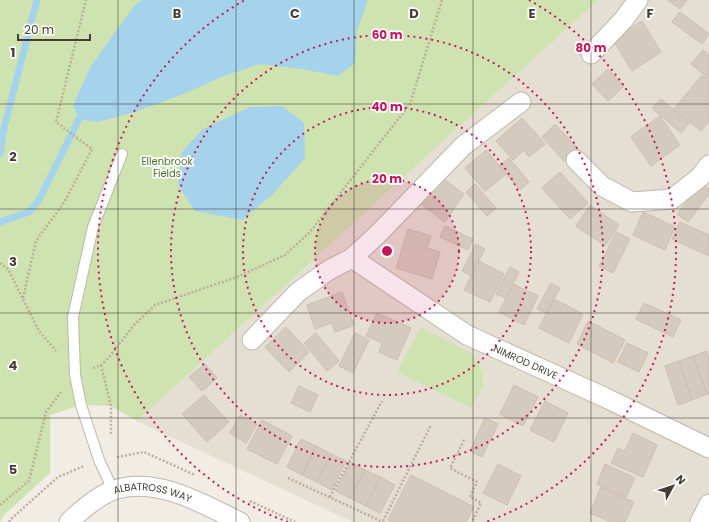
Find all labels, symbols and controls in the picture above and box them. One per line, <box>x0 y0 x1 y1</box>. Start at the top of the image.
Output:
text: B <box>173 4 182 23</box>
text: C <box>290 4 300 23</box>
text: D <box>409 4 419 23</box>
text: E <box>528 4 536 23</box>
text: F <box>646 4 654 23</box>
scale bar <box>18 16 90 42</box>
text: 20 m <box>24 21 54 38</box>
text: 60 m <box>372 26 403 43</box>
text: 80 m <box>576 39 607 56</box>
text: 1 <box>11 43 15 62</box>
text: 40 m <box>371 98 403 115</box>
text: 2 <box>9 147 17 166</box>
park label: Ellenbrook Fields <box>141 154 193 181</box>
text: 20 m <box>372 170 402 187</box>
centre of rings <box>380 244 394 258</box>
text: 3 <box>9 252 17 271</box>
street label: NIMROD DRIVE <box>491 341 560 383</box>
text: 4 <box>9 356 18 375</box>
text: 5 <box>9 460 17 479</box>
north arrow <box>653 466 693 506</box>
text: N <box>672 471 689 488</box>
street label: ALBATROSS WAY <box>111 479 194 506</box>

